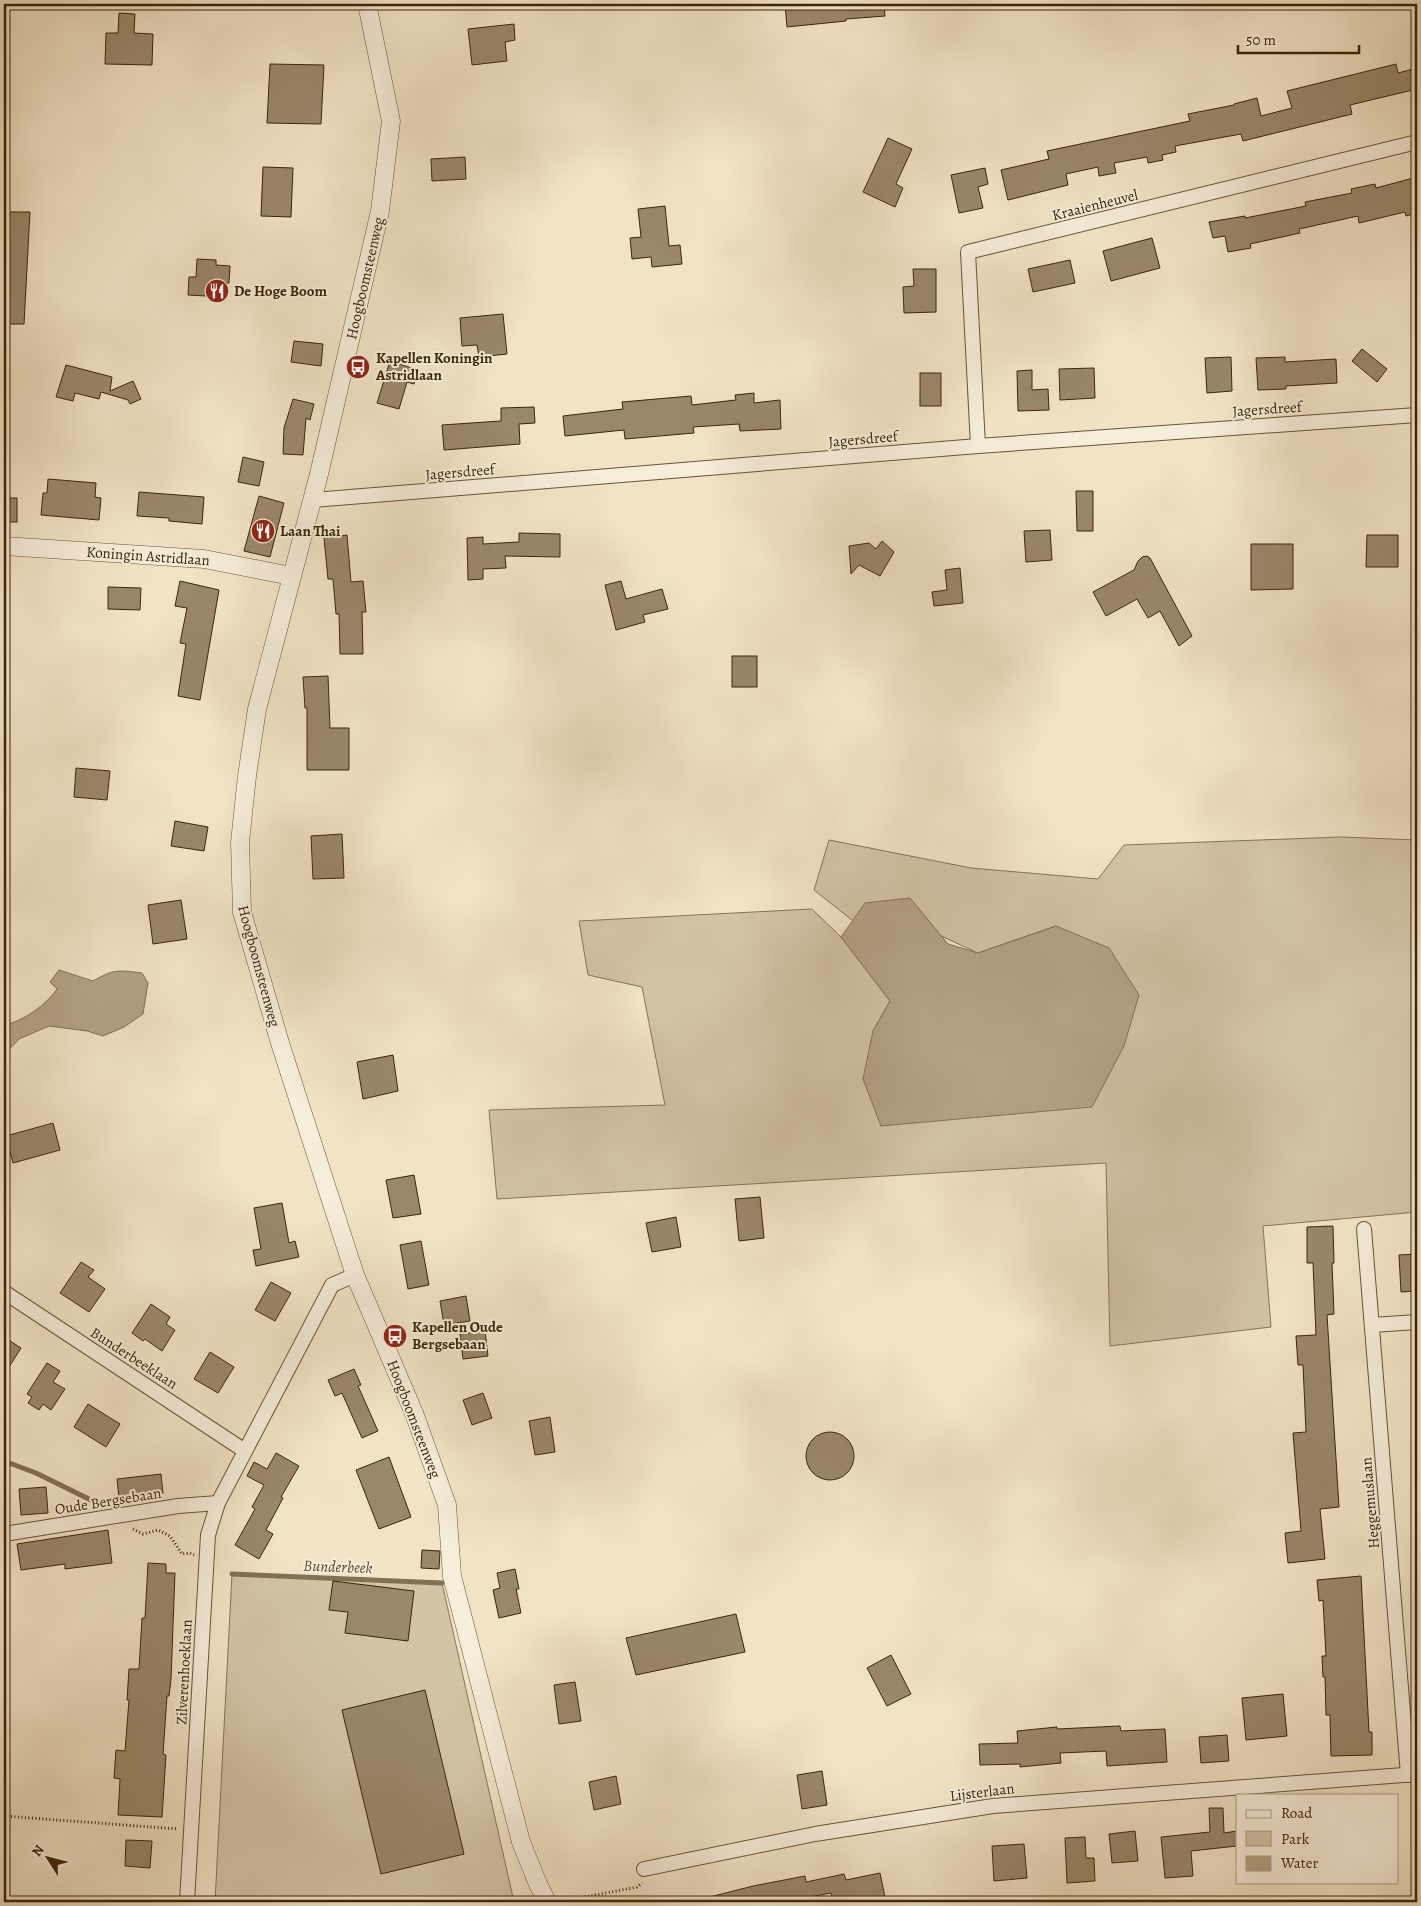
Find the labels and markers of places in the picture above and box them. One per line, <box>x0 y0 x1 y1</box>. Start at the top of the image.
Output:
restaurant icon: De Hoge Boom <box>204 278 230 304</box>
place label: De Hoge Boom <box>234 281 327 301</box>
place label: Kapellen Koningin Astridlaan <box>375 348 493 385</box>
bus stop icon: Kapellen Koningin Astridlaan <box>345 354 371 380</box>
restaurant icon: Laan Thai <box>250 518 276 544</box>
place label: Laan Thai <box>280 521 341 541</box>
place label: Kapellen Oude Bergsebaan <box>412 1317 503 1354</box>
bus stop icon: Kapellen Oude Bergsebaan <box>382 1323 408 1349</box>

